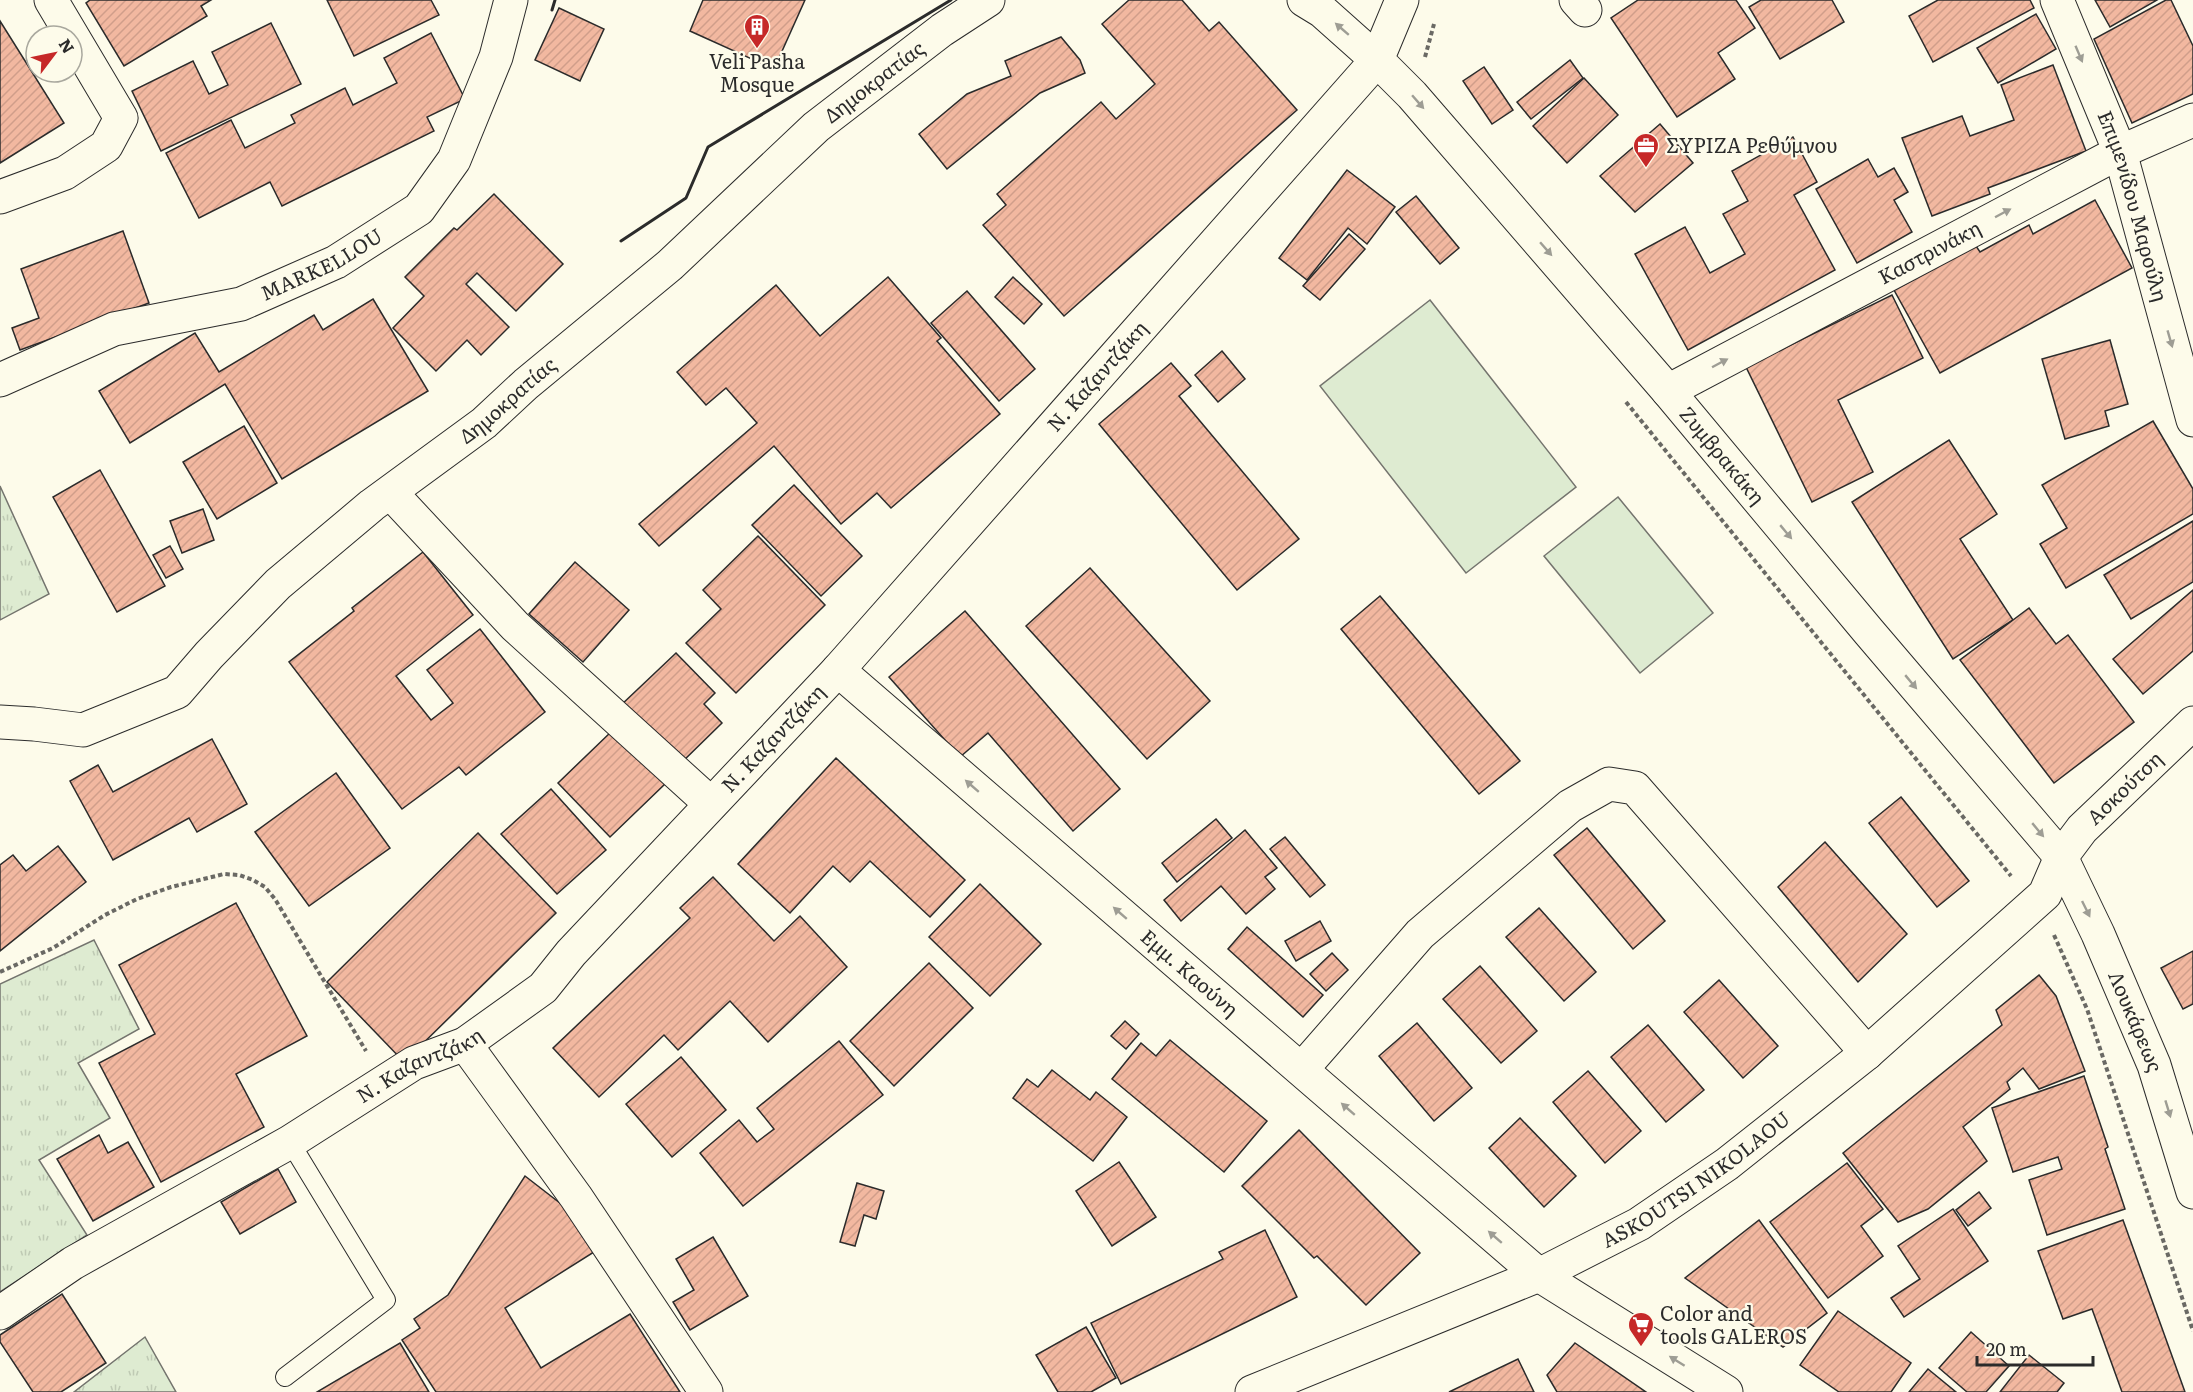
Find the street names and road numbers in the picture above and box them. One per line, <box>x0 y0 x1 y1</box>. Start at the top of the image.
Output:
street label: Δημοκρατίας <box>817 32 930 129</box>
street label: Επιμενίδου Μαρούλη <box>2091 105 2177 304</box>
street label: Καστρινάκη <box>1872 211 1985 290</box>
street label: MARKELLOU <box>255 219 387 307</box>
street label: Ν. Καζαντζάκη <box>1039 313 1153 437</box>
street label: Δημοκρατίας <box>452 348 561 450</box>
street label: Ζυμβρακάκη <box>1674 399 1773 510</box>
street label: Ν. Καζαντζάκη <box>713 676 830 798</box>
street label: Ασκούτση <box>2079 743 2168 830</box>
street label: Εμμ. Καούνη <box>1135 921 1246 1022</box>
street label: Λουκάρεως <box>2102 965 2172 1075</box>
street label: Ν. Καζαντζάκη <box>350 1019 488 1109</box>
street label: ASKOUTSI NIKOLAOU <box>1596 1103 1796 1254</box>

